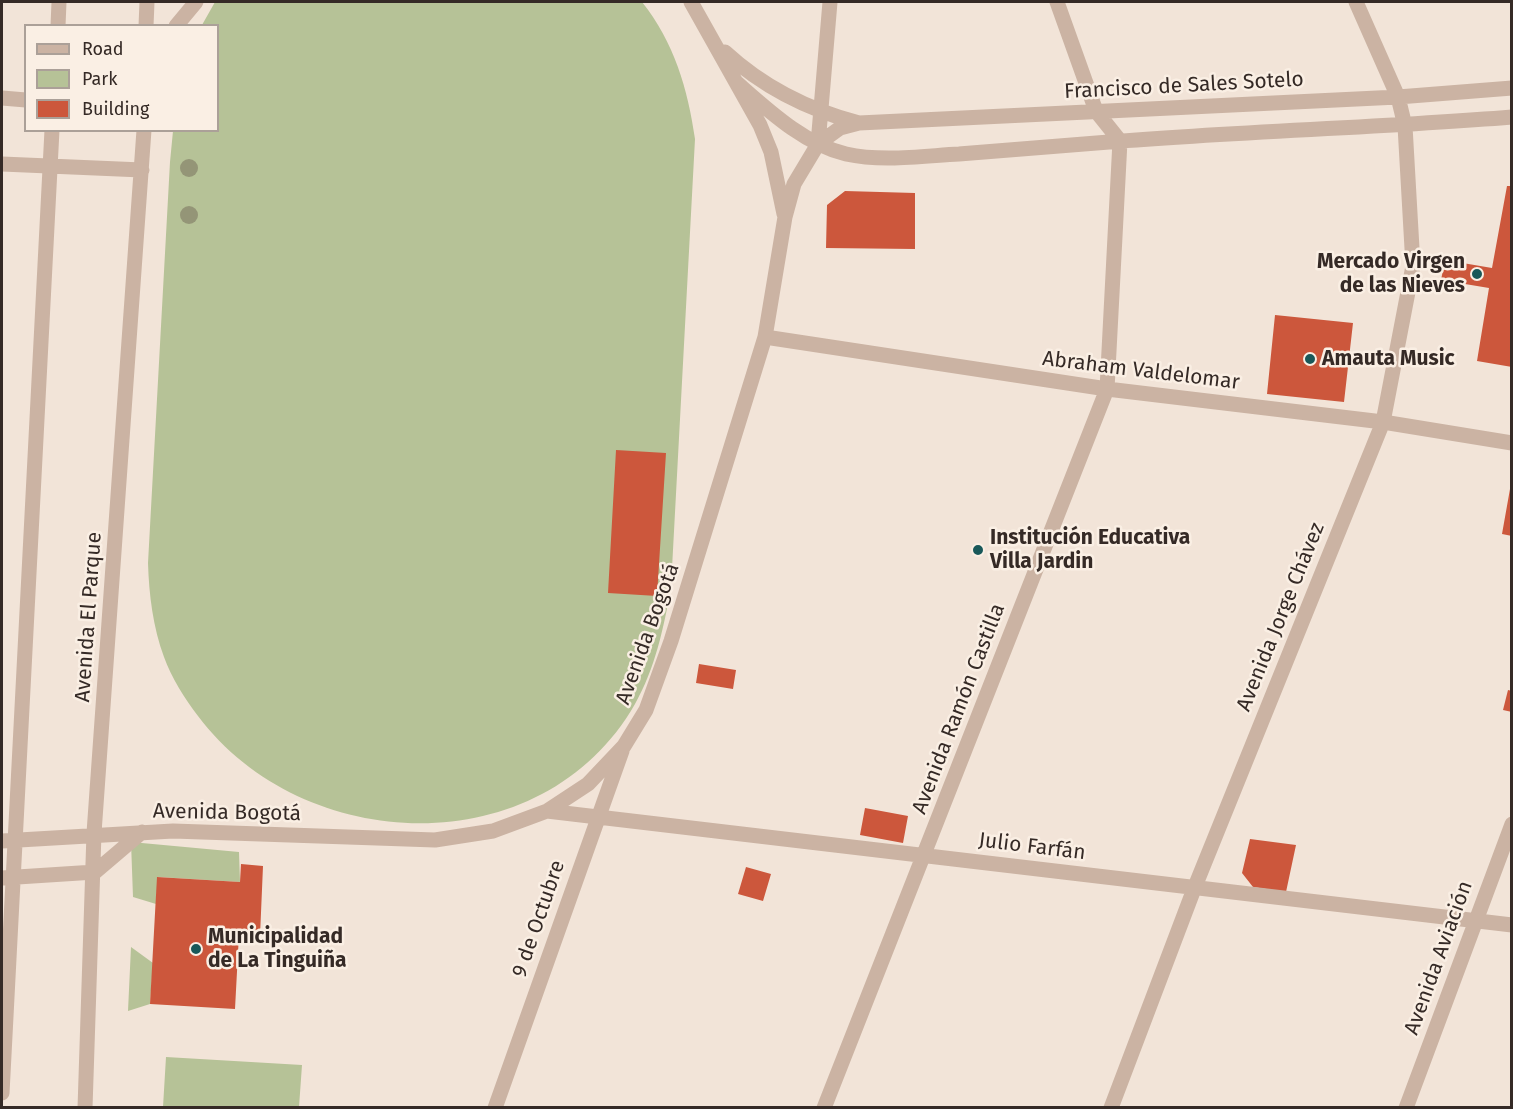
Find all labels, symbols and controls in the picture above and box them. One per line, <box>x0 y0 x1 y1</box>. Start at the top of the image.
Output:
legend <box>24 24 219 132</box>
text: Road <box>82 38 124 60</box>
street label: Francisco de Sales Sotelo <box>1064 67 1304 105</box>
text: Park <box>82 68 117 90</box>
text: Building <box>82 98 149 120</box>
place label: Mercado Virgen de las Nieves <box>1317 249 1465 299</box>
marker: Mercado Virgen de las Nieves <box>1470 267 1484 281</box>
street label: Abraham Valdelomar <box>1041 346 1241 396</box>
place label: Amauta Music <box>1322 346 1455 372</box>
marker: Amauta Music <box>1303 352 1317 366</box>
street label: Avenida Jorge Chávez <box>1232 519 1330 715</box>
place label: Institución Educativa Villa Jardin <box>990 525 1190 575</box>
street label: Avenida El Parque <box>70 531 108 703</box>
marker: Institución Educativa Villa Jardin <box>971 543 985 557</box>
street label: Avenida Bogotá <box>611 560 685 708</box>
street label: Avenida Ramón Castilla <box>907 600 1011 818</box>
street label: Avenida Bogotá <box>153 799 301 827</box>
street label: Julio Farfán <box>977 828 1087 866</box>
street label: 9 de Octubre <box>507 857 571 981</box>
street label: Avenida Aviación <box>1400 878 1478 1038</box>
place label: Municipalidad de La Tinguiña <box>208 924 347 974</box>
marker: Municipalidad de La Tinguiña <box>189 942 203 956</box>

